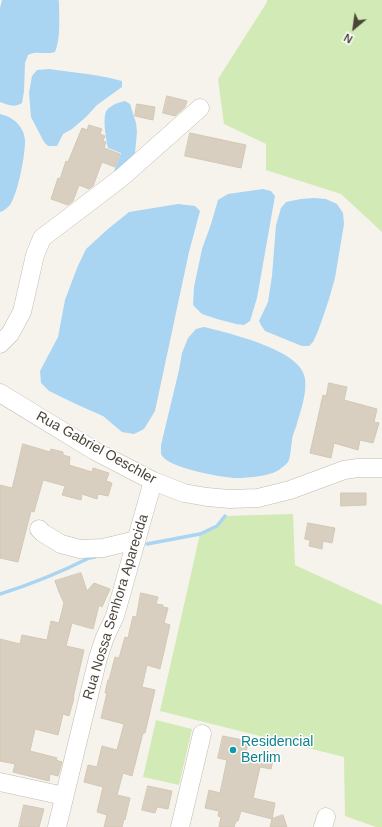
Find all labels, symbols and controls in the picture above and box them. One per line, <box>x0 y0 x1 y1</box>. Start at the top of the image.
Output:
north arrow <box>334 8 374 48</box>
text: N <box>342 31 355 46</box>
street label: Rua Gabriel Oeschler <box>33 408 159 488</box>
street label: Rua Nossa Senhora Aparecida <box>80 512 152 702</box>
place label: Residencial Berlim <box>241 734 313 766</box>
marker: Residencial Berlim <box>228 745 238 755</box>

